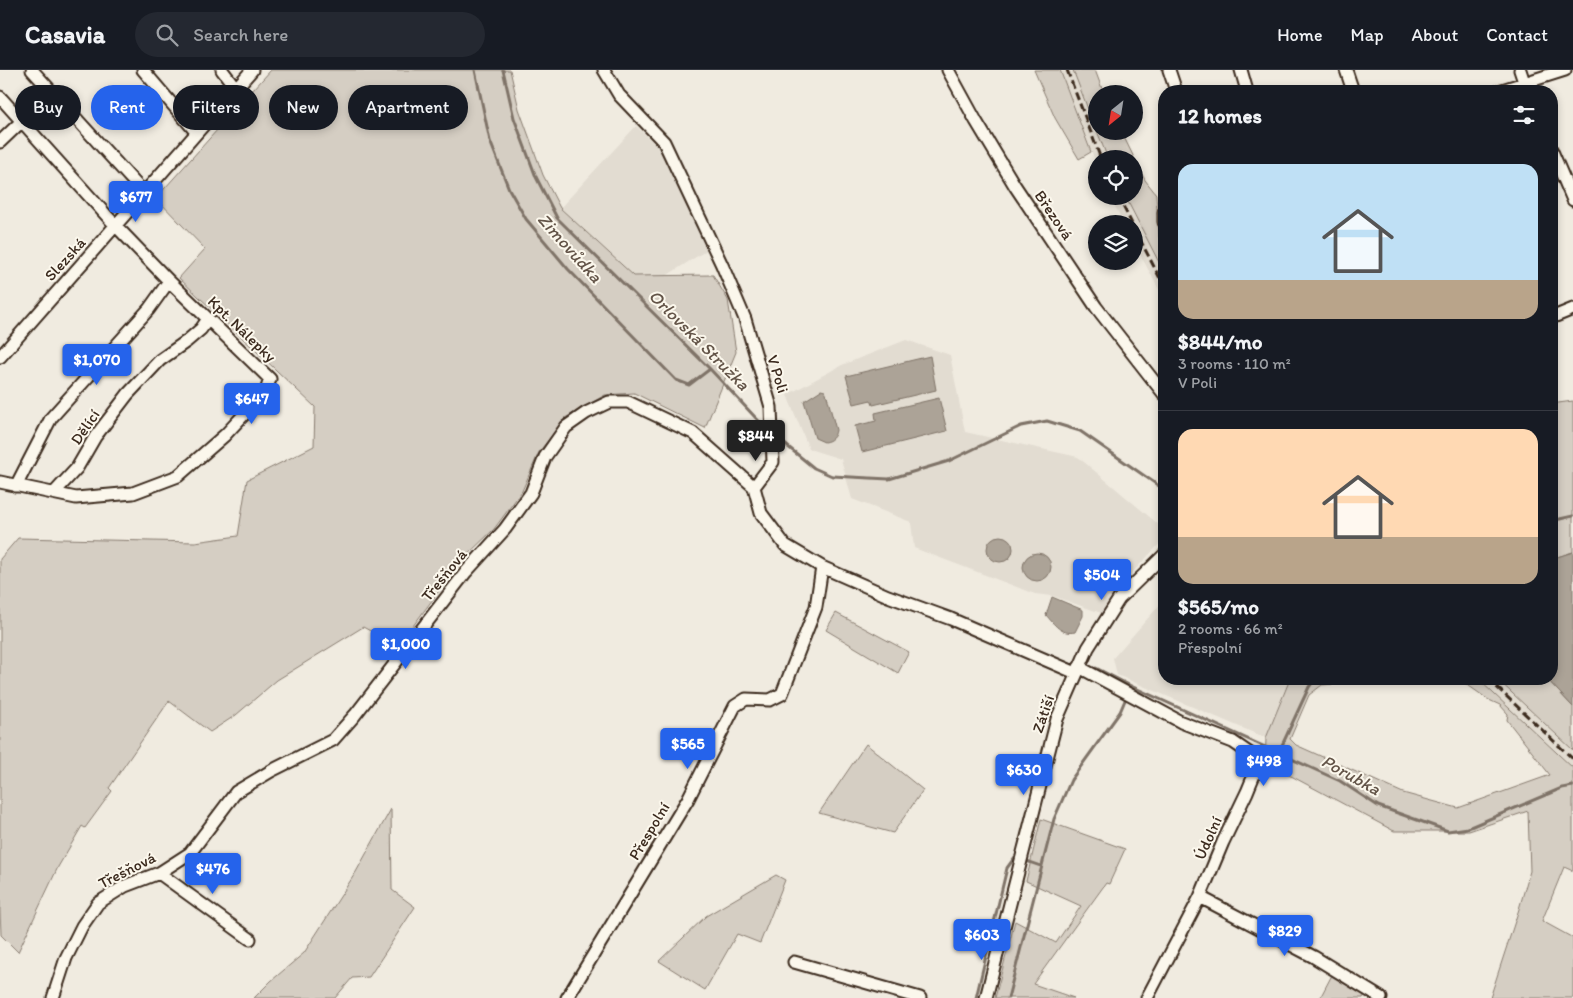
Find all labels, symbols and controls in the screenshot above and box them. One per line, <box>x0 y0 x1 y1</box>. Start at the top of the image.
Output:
search box <box>135 12 485 57</box>
text: Casavia <box>25 20 105 49</box>
icon: search <box>153 21 181 49</box>
text: Search here <box>193 23 288 46</box>
text: Home <box>1277 24 1323 46</box>
text: Map <box>1351 24 1384 46</box>
text: About <box>1412 24 1458 46</box>
text: Contact <box>1486 24 1548 46</box>
chip: Buy <box>15 85 81 130</box>
chip: Rent <box>91 85 163 130</box>
chip: Filters <box>173 85 259 130</box>
chip: New <box>269 85 338 130</box>
chip: Apartment <box>348 85 468 130</box>
north arrow <box>1088 85 1142 140</box>
map controls <box>1088 85 1143 270</box>
icon: filters <box>1510 101 1538 129</box>
text: 12 homes <box>1178 103 1262 128</box>
button: locate <box>1088 150 1143 205</box>
pin: $677 <box>106 180 166 223</box>
text: $677 <box>120 187 152 206</box>
street label: Březová <box>1031 187 1078 244</box>
icon: home <box>1313 196 1403 286</box>
water label: Zimovůdka <box>533 209 607 288</box>
button: layers <box>1088 215 1143 270</box>
street label: Slezská <box>40 233 90 285</box>
water label: Orlovská Stružka <box>644 285 755 396</box>
street label: Kpt. Nálepky <box>204 292 280 367</box>
text: $844/mo <box>1178 329 1263 354</box>
pin: $1,070 <box>56 344 138 386</box>
text: $1,070 <box>74 350 120 369</box>
street label: V Poli <box>763 353 793 395</box>
text: 3 rooms · 110 m² <box>1178 354 1291 373</box>
text: V Poli <box>1178 373 1217 392</box>
pin: $647 <box>222 382 282 425</box>
text: $647 <box>235 389 269 408</box>
street label: Dělící <box>66 406 104 448</box>
pin: $844 <box>726 420 786 462</box>
text: $844 <box>738 426 774 445</box>
icon: home <box>1313 462 1403 552</box>
street label: Třešňová <box>417 545 471 605</box>
pin: $504 <box>1072 558 1132 601</box>
text: $504 <box>1084 565 1120 584</box>
text: $565/mo <box>1178 594 1259 619</box>
text: 2 rooms · 66 m² <box>1178 619 1283 638</box>
pin: $1,000 <box>365 628 447 670</box>
text: $1,000 <box>382 634 430 653</box>
text: Přespolní <box>1178 638 1242 657</box>
street label: Zátiší <box>1028 693 1058 735</box>
pin: $565 <box>658 728 718 770</box>
text: $565 <box>671 734 705 753</box>
pin: $498 <box>1234 744 1294 787</box>
water label: Porubka <box>1318 750 1385 800</box>
text: $498 <box>1247 751 1281 770</box>
pin: $630 <box>994 754 1054 796</box>
text: $630 <box>1006 760 1042 779</box>
street label: Přespolní <box>624 799 674 863</box>
street label: Údolní <box>1190 813 1226 863</box>
street label: Třešňová <box>95 847 159 892</box>
pin: $476 <box>183 852 243 895</box>
text: $476 <box>196 859 230 878</box>
pin: $829 <box>1255 914 1315 957</box>
pin: $603 <box>952 918 1012 961</box>
text: $829 <box>1268 921 1302 940</box>
text: $603 <box>964 925 1000 944</box>

